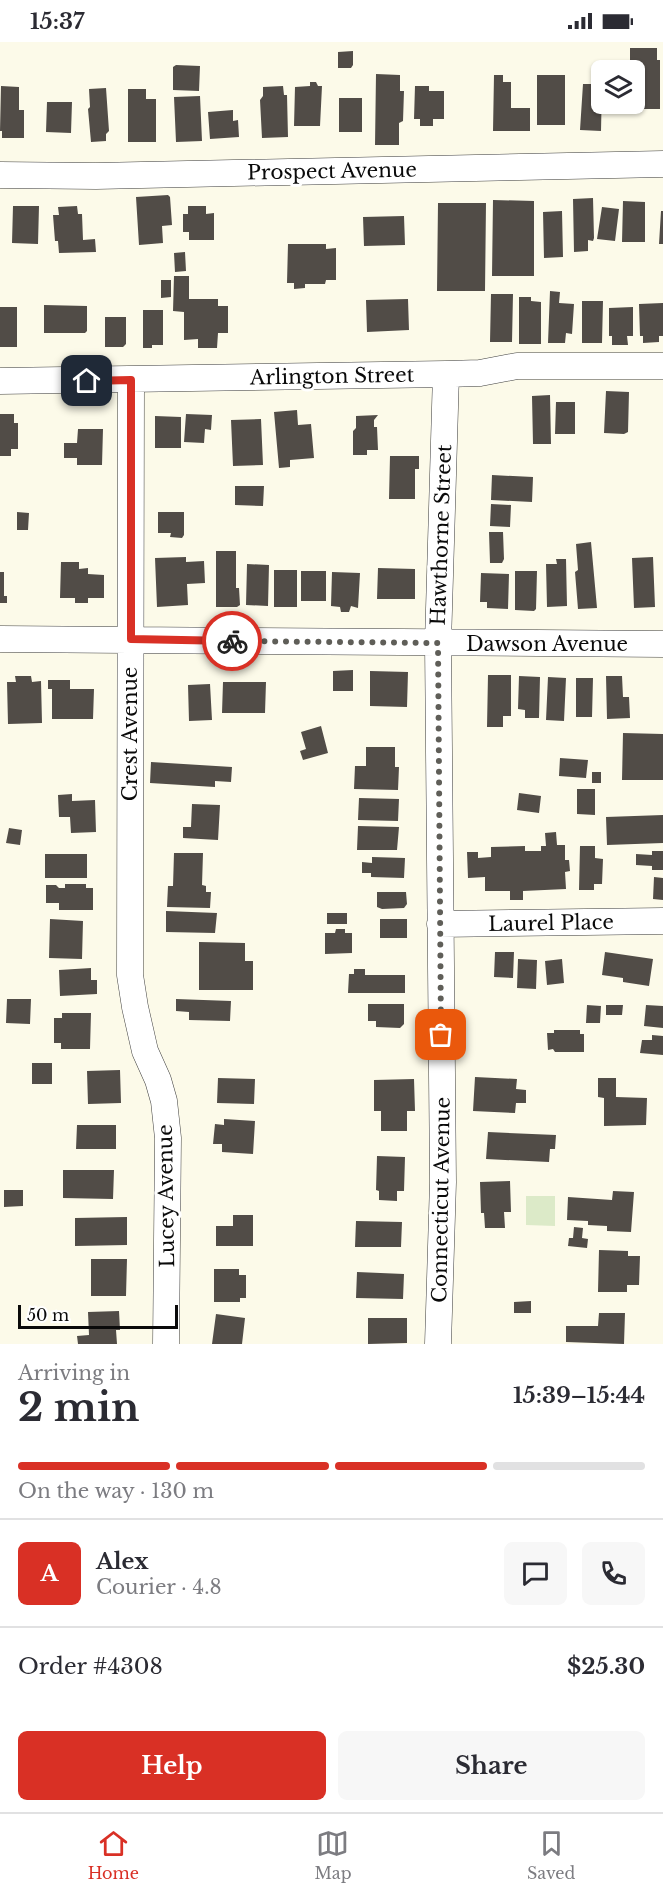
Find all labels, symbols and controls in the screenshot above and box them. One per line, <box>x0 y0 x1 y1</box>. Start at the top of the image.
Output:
text: 15:37 <box>30 8 84 35</box>
map controls <box>591 60 645 114</box>
button: layers <box>591 60 645 114</box>
street label: Prospect Avenue <box>247 158 417 184</box>
pin <box>61 355 112 406</box>
street label: Arlington Street <box>249 363 415 389</box>
icon: home <box>70 364 103 397</box>
street label: Hawthorne Street <box>426 444 456 626</box>
courier <box>202 611 262 671</box>
icon: bike <box>216 625 249 658</box>
street label: Dawson Avenue <box>466 632 628 656</box>
street label: Crest Avenue <box>118 667 142 801</box>
street label: Laurel Place <box>488 910 614 936</box>
pin <box>415 1009 466 1060</box>
icon: bag <box>424 1018 457 1051</box>
street label: Connecticut Avenue <box>427 1097 455 1303</box>
street label: Lucey Avenue <box>153 1124 179 1268</box>
scale bar <box>18 1302 178 1330</box>
text: 50 m <box>27 1305 69 1325</box>
text: Arriving in <box>18 1361 130 1385</box>
text: 15:39–15:44 <box>513 1382 645 1409</box>
text: 2 min <box>18 1383 139 1432</box>
text: On the way · 130 m <box>18 1479 214 1503</box>
button: chat <box>504 1542 567 1605</box>
button: phone <box>582 1542 645 1605</box>
text: Alex <box>96 1548 149 1575</box>
text: A <box>41 1560 58 1587</box>
text: Courier · 4.8 <box>96 1575 222 1599</box>
text: Order #4308 <box>18 1653 163 1680</box>
text: $25.30 <box>567 1653 645 1680</box>
button: Help <box>18 1731 326 1800</box>
button: Share <box>338 1731 645 1800</box>
tab: Home <box>88 1827 139 1883</box>
tab: Map <box>314 1827 352 1883</box>
tab: Saved <box>527 1827 575 1883</box>

